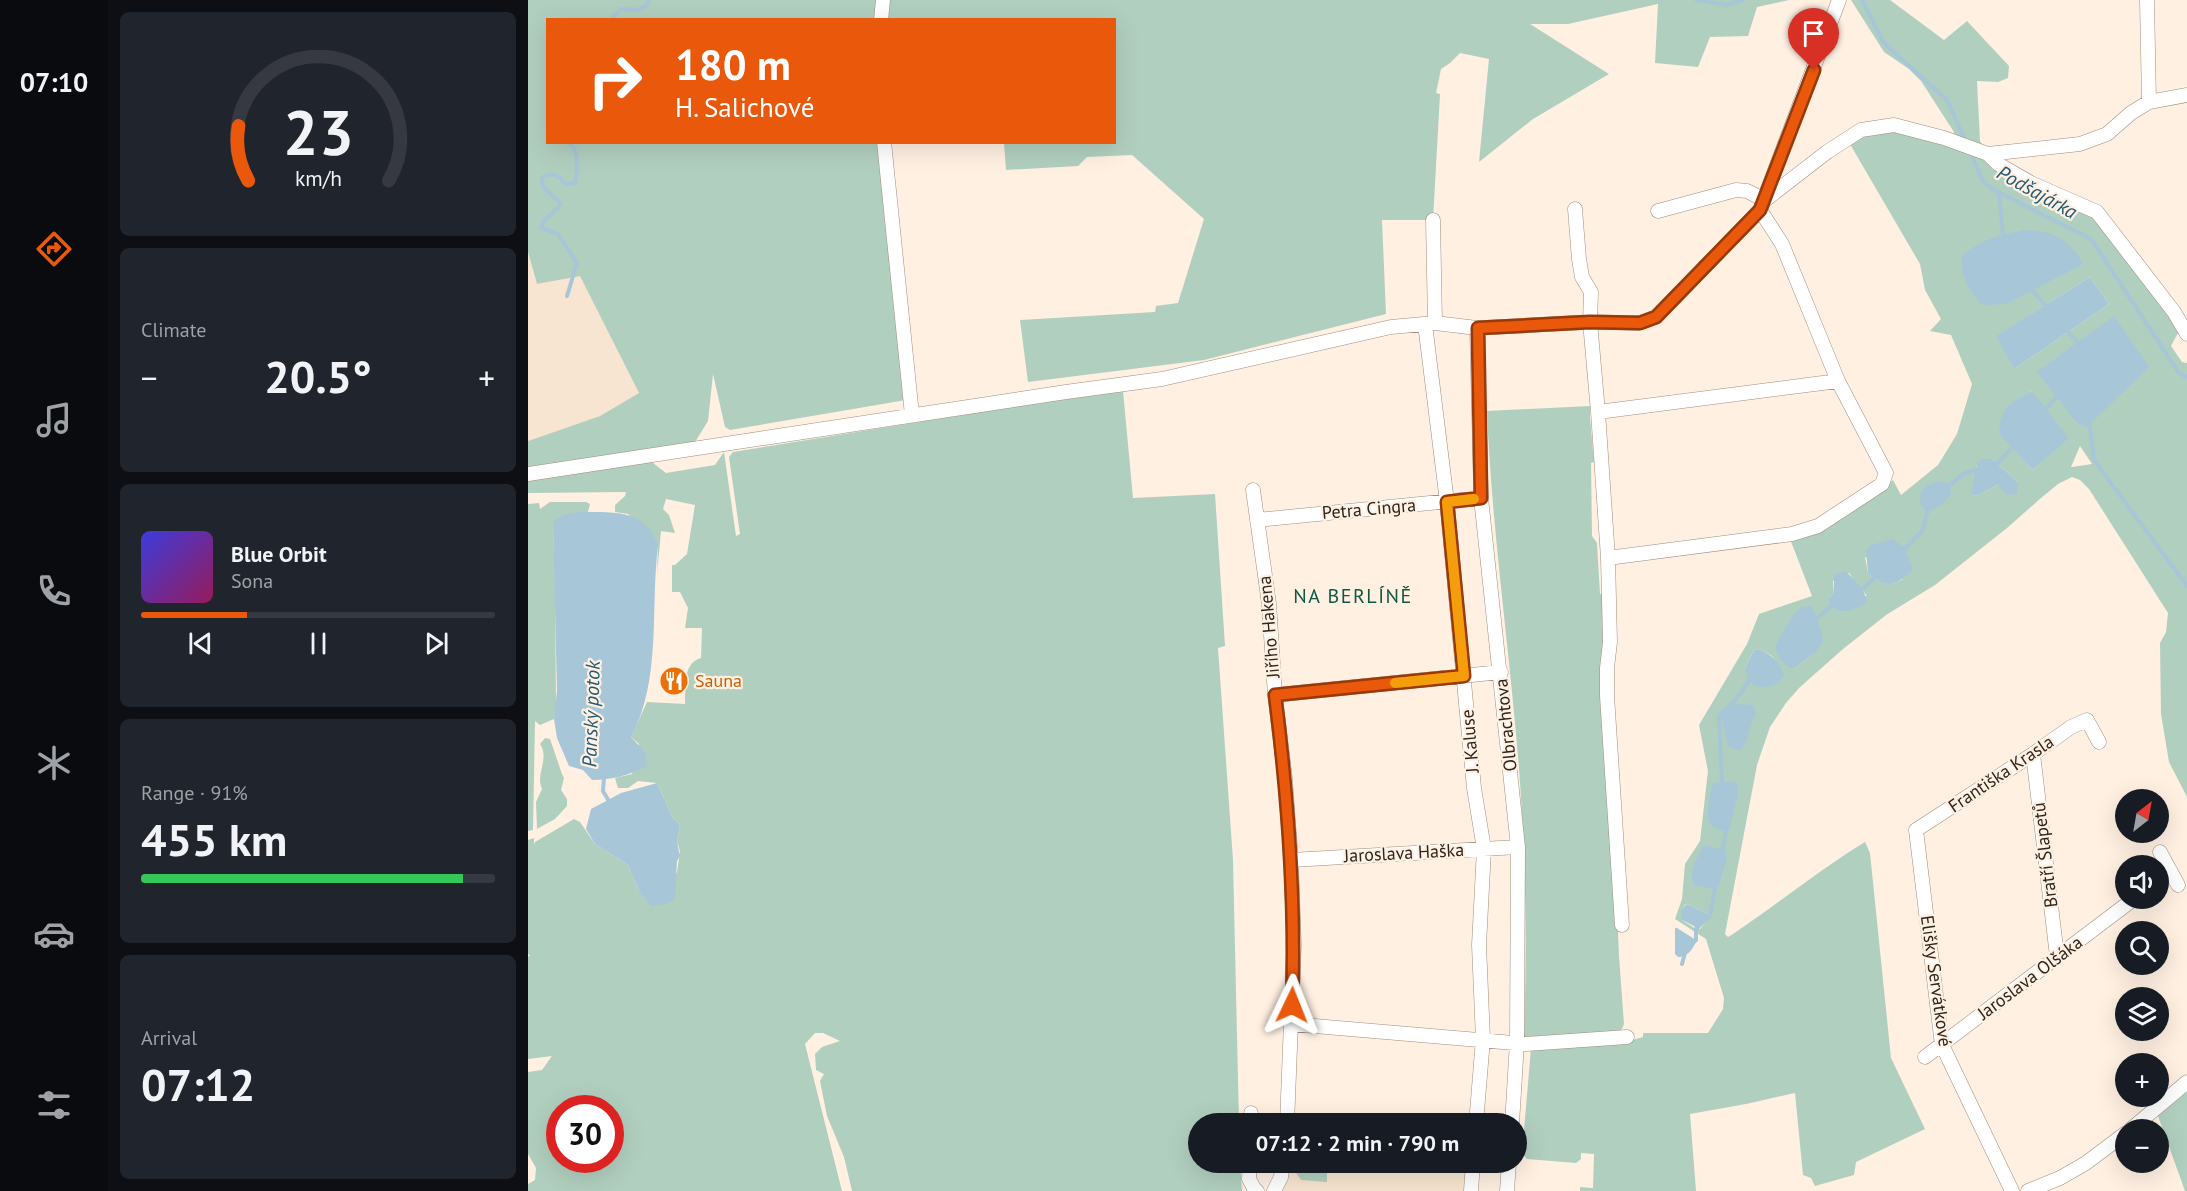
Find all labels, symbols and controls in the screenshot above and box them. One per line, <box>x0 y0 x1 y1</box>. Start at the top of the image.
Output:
pin <box>1788 8 1839 70</box>
icon: arrive <box>1797 17 1830 50</box>
text: 180 m <box>675 37 791 92</box>
icon: right <box>576 42 654 120</box>
text: 07:10 <box>20 65 88 99</box>
text: H. Salichové <box>675 90 814 124</box>
text: 23 <box>283 91 353 172</box>
water label: Podšajárka <box>1992 159 2082 225</box>
text: km/h <box>294 164 341 192</box>
icon: directions <box>33 228 75 270</box>
text: Climate <box>141 317 207 343</box>
text: 20.5° <box>264 347 372 405</box>
text: − <box>141 356 158 399</box>
text: + <box>478 356 495 399</box>
icon: music <box>33 399 75 441</box>
street label: Petra Cingra <box>1321 493 1417 524</box>
text: Blue Orbit <box>231 540 327 568</box>
text: Sona <box>231 568 273 594</box>
icon: phone <box>33 570 75 612</box>
street label: Jiřího Hakena <box>1253 575 1285 680</box>
district label: NA BERLÍNĚ <box>1293 583 1413 609</box>
icon: previous <box>184 627 217 660</box>
icon: pause <box>302 627 335 660</box>
icon: next <box>420 627 453 660</box>
water label: Panský potok <box>576 659 606 768</box>
restaurant icon: Sauna <box>658 665 690 697</box>
place label: Sauna <box>695 669 742 692</box>
street label: Olbrachtova <box>1489 677 1522 773</box>
street label: J. Kaluse <box>1455 708 1484 775</box>
street label: Františka Krasla <box>1944 730 2058 817</box>
icon: climate <box>33 742 75 784</box>
text: Range · 91% <box>141 780 248 806</box>
north arrow <box>2115 789 2169 843</box>
map controls <box>2115 789 2169 1173</box>
street label: Bratří Šlapetů <box>2027 801 2062 909</box>
text: 455 km <box>141 810 287 868</box>
street label: Jaroslava Haška <box>1342 838 1465 867</box>
button: sound <box>2115 855 2169 909</box>
icon: car <box>33 913 75 955</box>
street label: Elišky Servátkové <box>1916 914 1957 1048</box>
button: search <box>2115 921 2169 975</box>
street label: Jaroslava Olšáka <box>1972 931 2087 1025</box>
position arrow <box>1260 973 1324 1037</box>
button: layers <box>2115 987 2169 1041</box>
text: Arrival <box>141 1025 197 1051</box>
button: + <box>2115 1053 2169 1107</box>
text: 07:12 <box>141 1055 255 1113</box>
icon: filters <box>33 1084 75 1126</box>
speed limit sign: 30 <box>546 1095 624 1173</box>
button: − <box>2115 1119 2169 1173</box>
text: 07:12 · 2 min · 790 m <box>1256 1129 1459 1157</box>

